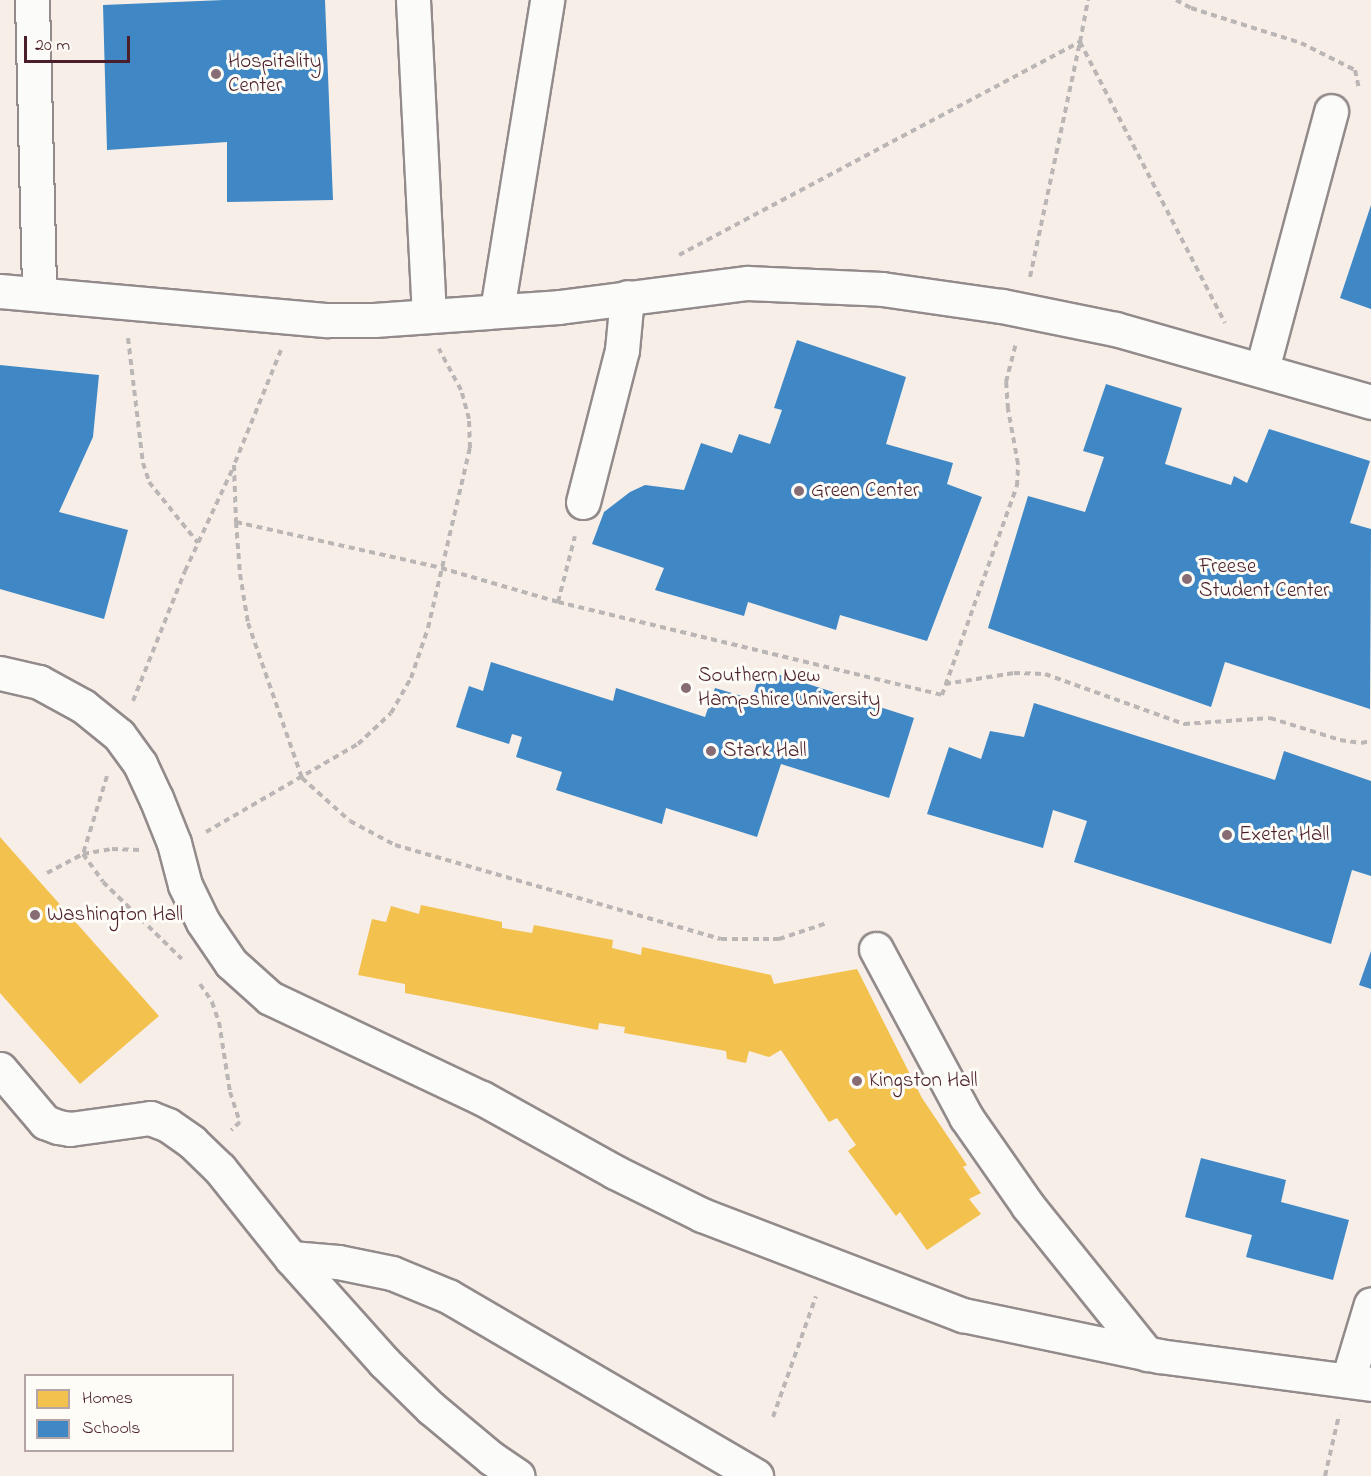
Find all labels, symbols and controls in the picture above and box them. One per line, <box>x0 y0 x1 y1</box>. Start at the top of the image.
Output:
scale bar <box>27 24 134 62</box>
text: 20 m <box>35 33 70 59</box>
place label: Hospitality Center <box>228 49 321 99</box>
marker: Hospitality Center <box>209 67 223 81</box>
place label: Green Center <box>811 478 919 504</box>
marker: Green Center <box>792 484 806 498</box>
place label: Freese Student Center <box>1199 554 1330 604</box>
marker: Freese Student Center <box>1180 572 1194 586</box>
place label: Southern New Hampshire University <box>698 663 880 713</box>
marker: Southern New Hampshire University <box>679 681 693 695</box>
place label: Stark Hall <box>723 738 806 764</box>
marker: Stark Hall <box>704 744 718 758</box>
place label: Exeter Hall <box>1239 822 1329 848</box>
marker: Exeter Hall <box>1220 828 1234 842</box>
place label: Washington Hall <box>47 902 183 928</box>
marker: Washington Hall <box>28 908 42 922</box>
place label: Kingston Hall <box>869 1068 978 1094</box>
marker: Kingston Hall <box>850 1074 864 1088</box>
legend <box>24 1374 234 1452</box>
text: Homes <box>82 1386 133 1412</box>
text: Schools <box>82 1416 140 1442</box>

